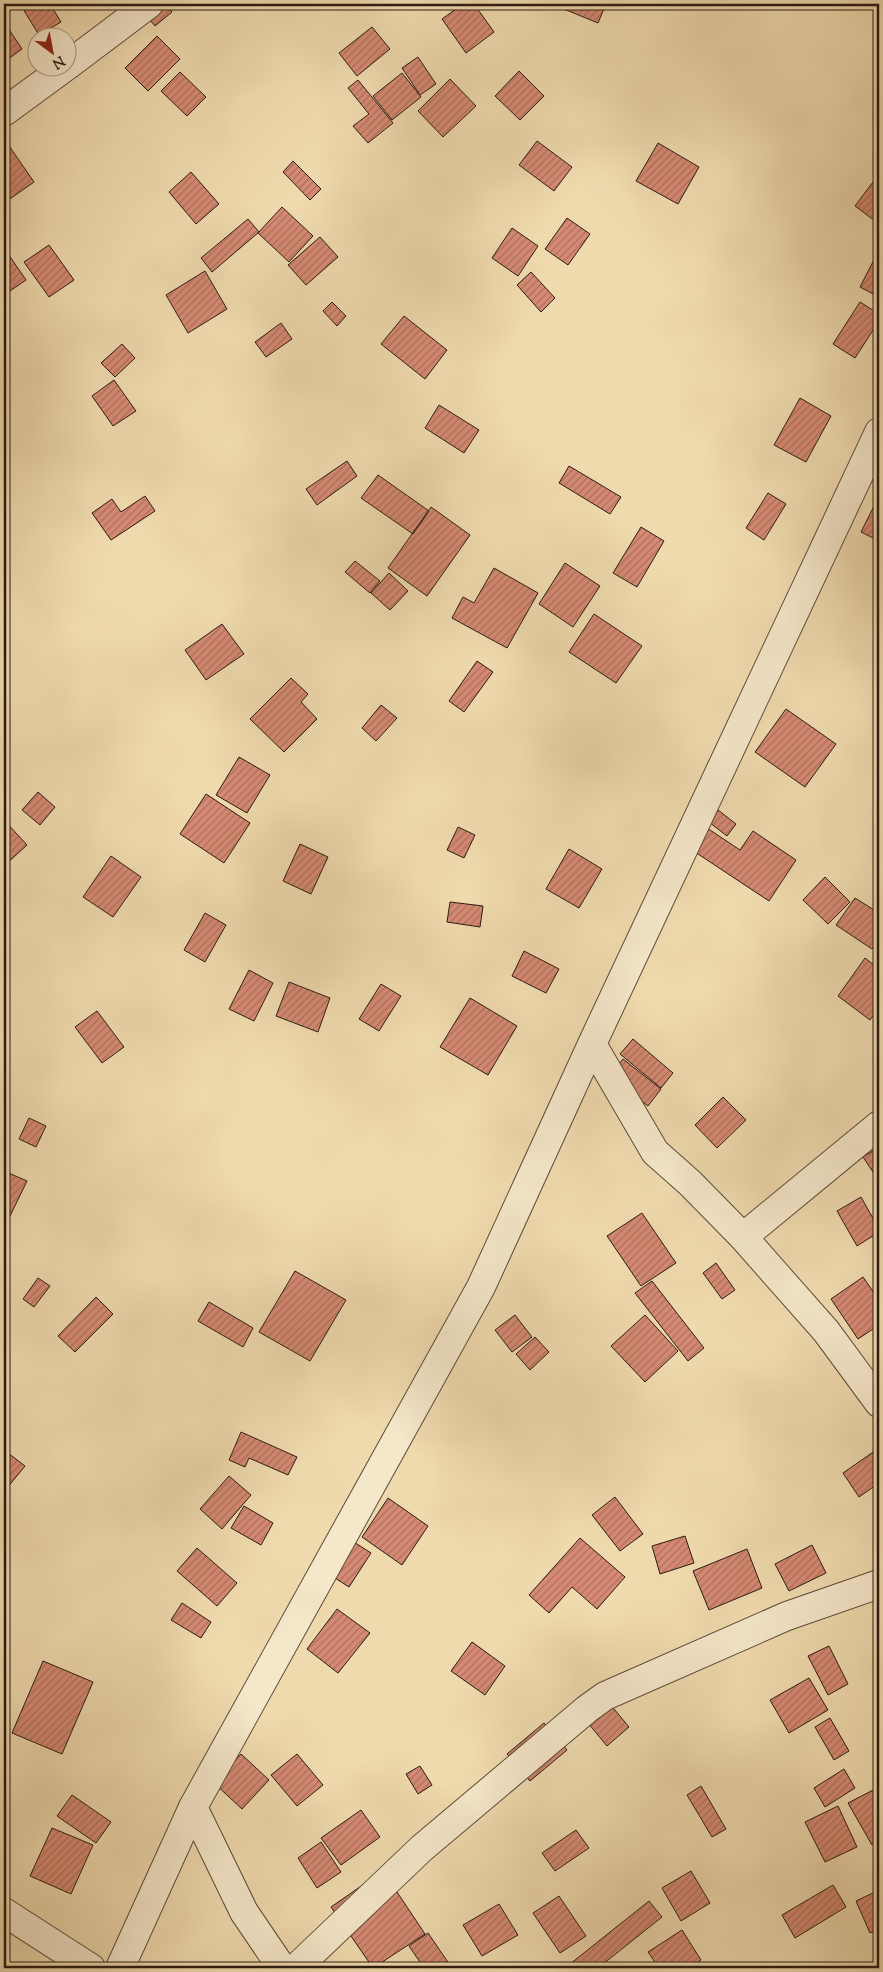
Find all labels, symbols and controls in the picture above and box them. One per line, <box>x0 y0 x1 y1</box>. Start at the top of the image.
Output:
north arrow <box>28 28 78 78</box>
text: N <box>48 50 68 73</box>

